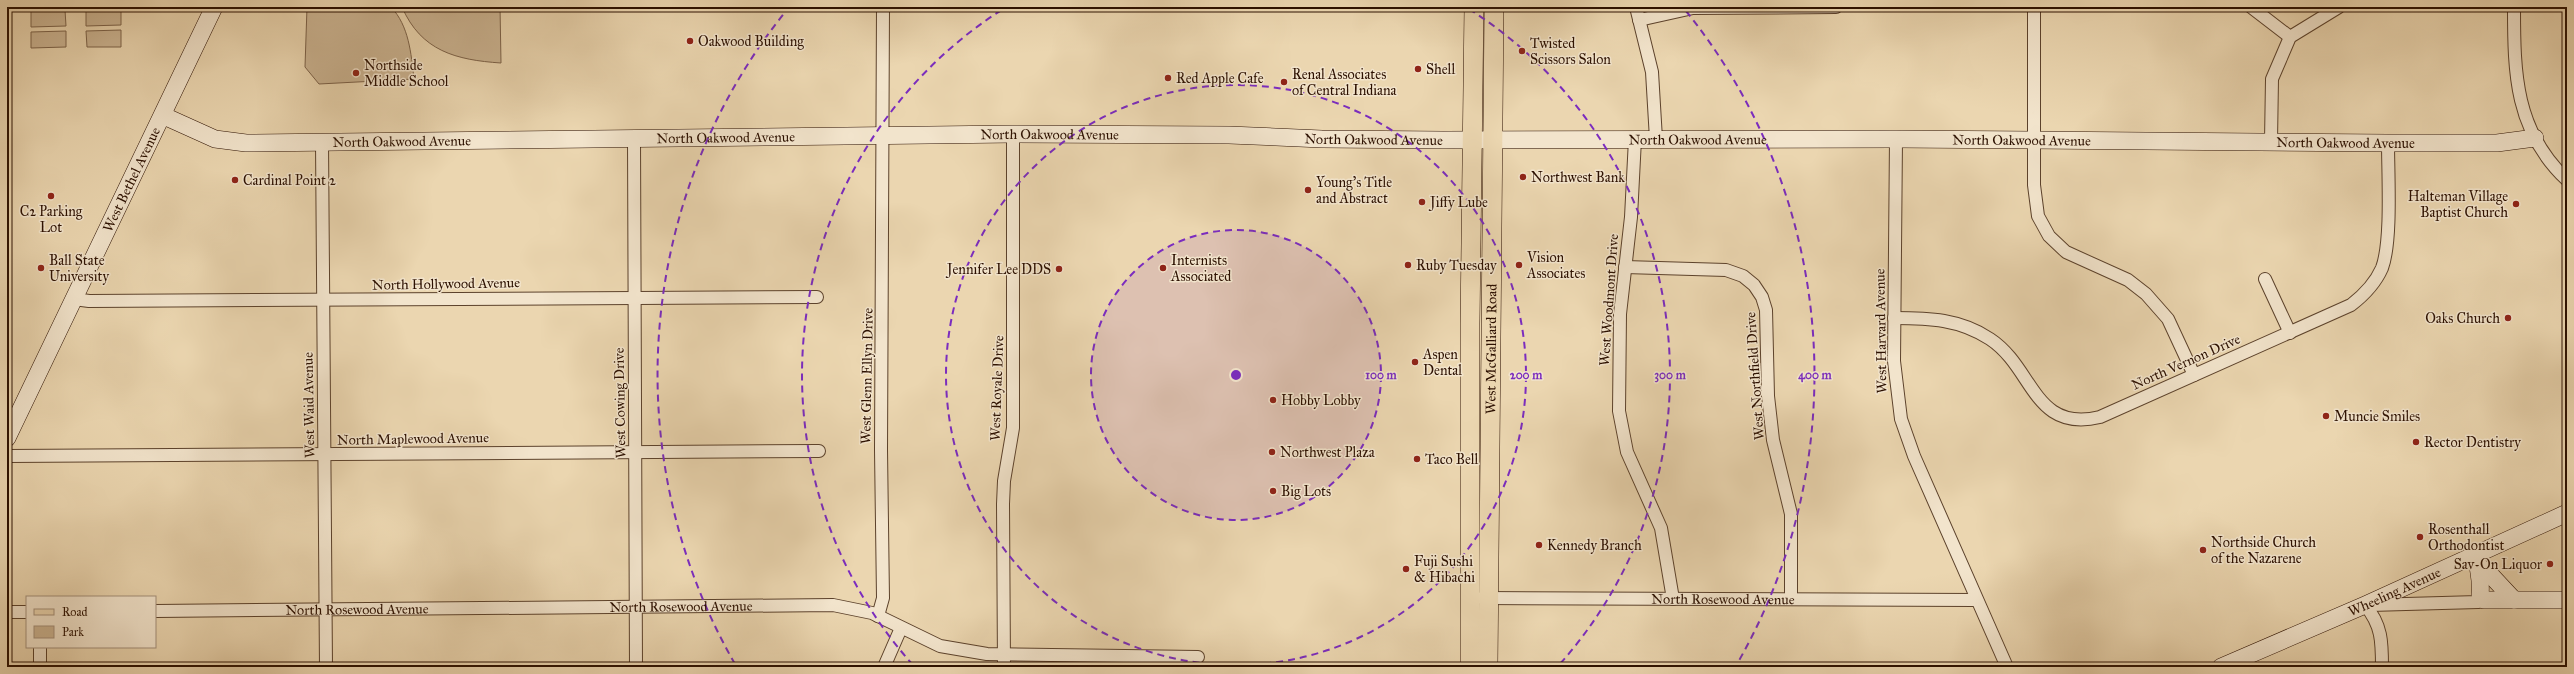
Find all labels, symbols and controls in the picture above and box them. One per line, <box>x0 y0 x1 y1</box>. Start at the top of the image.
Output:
place label: Oakwood Building <box>698 33 804 50</box>
place label: Twisted Scissors Salon <box>1530 35 1611 68</box>
marker: Oakwood Building <box>685 36 695 46</box>
marker: Twisted Scissors Salon <box>1517 46 1527 56</box>
place label: Northside Middle School <box>364 57 449 90</box>
place label: Shell <box>1426 61 1455 78</box>
marker: Shell <box>1413 64 1423 74</box>
place label: Renal Associates of Central Indiana <box>1292 66 1397 99</box>
marker: Northside Middle School <box>351 68 361 78</box>
place label: Red Apple Cafe <box>1176 70 1264 87</box>
marker: Red Apple Cafe <box>1163 73 1173 83</box>
marker: Renal Associates of Central Indiana <box>1279 77 1289 87</box>
street label: West Bethel Avenue <box>99 124 164 234</box>
street label: North Oakwood Avenue <box>980 125 1119 143</box>
street label: North Oakwood Avenue <box>656 128 795 147</box>
street label: North Oakwood Avenue <box>1304 130 1443 148</box>
street label: North Oakwood Avenue <box>1628 131 1767 148</box>
street label: North Oakwood Avenue <box>1952 131 2091 149</box>
street label: North Oakwood Avenue <box>332 132 471 150</box>
street label: North Oakwood Avenue <box>2276 134 2415 152</box>
place label: Northwest Bank <box>1531 169 1625 186</box>
place label: Cardinal Point 2 <box>243 172 336 189</box>
marker: Northwest Bank <box>1518 172 1528 182</box>
place label: Young's Title and Abstract <box>1316 174 1392 207</box>
marker: Cardinal Point 2 <box>230 175 240 185</box>
marker: Young's Title and Abstract <box>1303 185 1313 195</box>
place label: Halteman Village Baptist Church <box>2408 188 2508 221</box>
marker: C2 Parking Lot <box>46 191 56 201</box>
place label: Jiffy Lube <box>1428 194 1488 212</box>
marker: Jiffy Lube <box>1417 197 1427 207</box>
marker: Halteman Village Baptist Church <box>2511 199 2521 209</box>
place label: C2 Parking Lot <box>20 203 83 236</box>
street label: West Woodmont Drive <box>1596 233 1622 367</box>
place label: Vision Associates <box>1526 249 1585 282</box>
place label: Ball State University <box>49 252 109 285</box>
place label: Internists Associated <box>1170 252 1231 285</box>
place label: Ruby Tuesday <box>1416 257 1497 274</box>
marker: Ruby Tuesday <box>1403 260 1413 270</box>
marker: Vision Associates <box>1514 260 1524 270</box>
place label: Jennifer Lee DDS <box>945 261 1051 279</box>
marker: Ball State University <box>36 263 46 273</box>
marker: Internists Associated <box>1158 263 1168 273</box>
marker: Jennifer Lee DDS <box>1054 264 1064 274</box>
street label: West Harvard Avenue <box>1871 268 1891 394</box>
street label: North Hollywood Avenue <box>372 274 520 294</box>
street label: West McGalliard Road <box>1482 284 1500 414</box>
street label: West Glenn Ellyn Drive <box>857 307 877 444</box>
place label: Oaks Church <box>2425 310 2500 327</box>
street label: West Northfield Drive <box>1742 311 1768 441</box>
marker: Oaks Church <box>2503 313 2513 323</box>
street label: North Vernon Drive <box>2129 330 2243 394</box>
street label: West Royale Drive <box>987 335 1007 441</box>
place label: Aspen Dental <box>1422 346 1462 379</box>
street label: West Cowing Drive <box>611 347 629 459</box>
street label: West Waid Avenue <box>300 352 318 458</box>
marker: Aspen Dental <box>1410 357 1420 367</box>
centre of rings <box>1229 368 1243 382</box>
text: 100 m <box>1365 368 1398 382</box>
text: 200 m <box>1510 368 1543 382</box>
text: 300 m <box>1654 368 1687 383</box>
text: 400 m <box>1798 368 1833 383</box>
place label: Hobby Lobby <box>1281 392 1361 409</box>
marker: Hobby Lobby <box>1268 395 1278 405</box>
place label: Muncie Smiles <box>2334 408 2420 425</box>
marker: Muncie Smiles <box>2321 411 2331 421</box>
street label: North Maplewood Avenue <box>337 429 489 449</box>
place label: Rector Dentistry <box>2424 434 2521 451</box>
marker: Rector Dentistry <box>2411 437 2421 447</box>
place label: Northwest Plaza <box>1280 444 1375 461</box>
marker: Northwest Plaza <box>1267 447 1277 457</box>
place label: Taco Bell <box>1425 451 1479 468</box>
marker: Taco Bell <box>1412 454 1422 464</box>
place label: Big Lots <box>1281 483 1331 500</box>
marker: Big Lots <box>1268 486 1278 496</box>
place label: Rosenthall Orthodontist <box>2428 521 2504 554</box>
marker: Rosenthall Orthodontist <box>2415 532 2425 542</box>
place label: Northside Church of the Nazarene <box>2211 534 2316 567</box>
place label: Kennedy Branch <box>1547 537 1642 554</box>
marker: Kennedy Branch <box>1534 540 1544 550</box>
marker: Northside Church of the Nazarene <box>2198 545 2208 555</box>
place label: Fuji Sushi & Hibachi <box>1414 553 1475 586</box>
place label: Sav-On Liquor <box>2454 556 2543 574</box>
marker: Sav-On Liquor <box>2545 559 2555 569</box>
street label: Wheeling Avenue <box>2345 563 2443 620</box>
marker: Fuji Sushi & Hibachi <box>1401 564 1411 574</box>
street label: North Rosewood Avenue <box>1651 590 1795 608</box>
legend <box>26 596 156 648</box>
street label: North Rosewood Avenue <box>609 597 753 615</box>
street label: North Rosewood Avenue <box>285 600 429 618</box>
text: Road <box>62 605 88 619</box>
text: Park <box>62 625 84 639</box>

